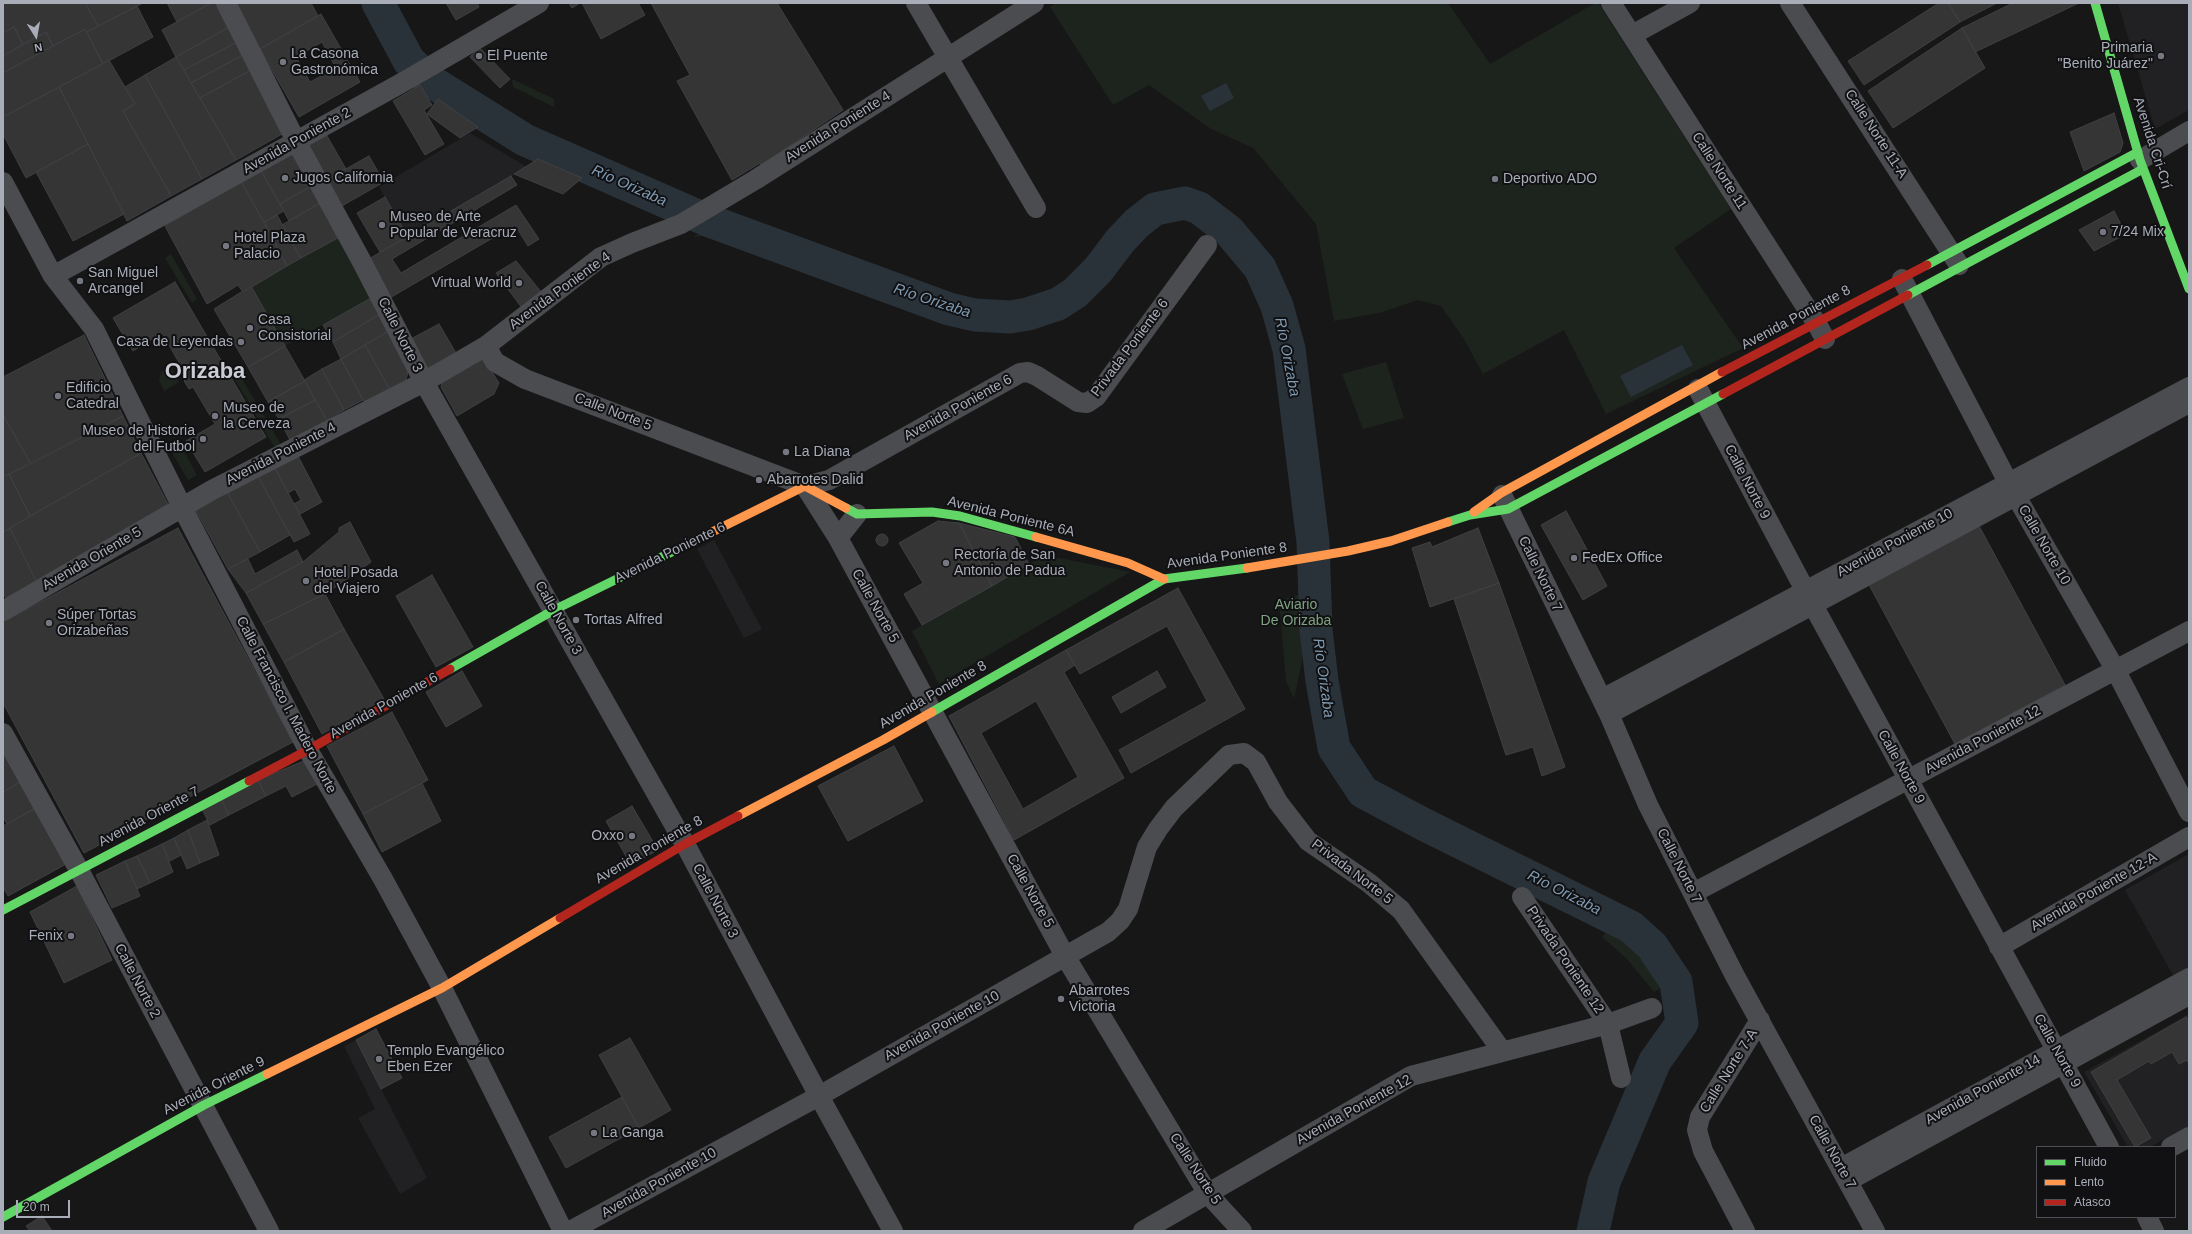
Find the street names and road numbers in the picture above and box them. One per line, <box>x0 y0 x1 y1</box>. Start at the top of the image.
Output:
street label: Calle Norte 11-A <box>1841 86 1911 182</box>
street label: Avenida Poniente 4 <box>782 88 894 166</box>
street label: Avenida Cri-Crí <box>2129 95 2175 191</box>
street label: Avenida Poniente 2 <box>240 104 354 178</box>
street label: Calle Norte 11 <box>1688 129 1750 213</box>
street label: Avenida Poniente 4 <box>506 249 614 333</box>
street label: Avenida Poniente 8 <box>1739 282 1853 354</box>
street label: Calle Norte 3 <box>374 295 426 375</box>
street label: Privada Poniente 6 <box>1088 296 1172 400</box>
street label: Avenida Poniente 6 <box>901 371 1015 445</box>
street label: Calle Norte 5 <box>572 390 654 434</box>
street label: Avenida Poniente 4 <box>223 419 339 489</box>
street label: Calle Norte 9 <box>1720 442 1774 522</box>
street label: Avenida Poniente 6A <box>946 493 1076 541</box>
street label: Calle Norte 10 <box>2014 502 2074 588</box>
street label: Avenida Poniente 10 <box>1834 505 1956 581</box>
street label: Avenida Poniente 6 <box>612 519 728 587</box>
street label: Avenida Oriente 5 <box>39 524 145 594</box>
street label: Calle Norte 7 <box>1515 534 1565 614</box>
street label: Avenida Poniente 8 <box>1166 539 1288 573</box>
street label: Calle Norte 5 <box>848 566 902 646</box>
street label: Calle Norte 3 <box>531 578 585 658</box>
street label: Calle Francisco I. Madero Norte <box>232 614 340 796</box>
street label: Avenida Poniente 8 <box>876 657 990 733</box>
street label: Avenida Poniente 6 <box>327 669 441 743</box>
street label: Avenida Poniente 12 <box>1922 702 2044 778</box>
street label: Calle Norte 9 <box>1874 727 1928 807</box>
street label: Avenida Oriente 7 <box>96 783 202 851</box>
street label: Avenida Poniente 8 <box>592 812 706 888</box>
street label: Calle Norte 7 <box>1653 826 1705 906</box>
street label: Privada Norte 5 <box>1308 836 1396 908</box>
street label: Avenida Poniente 12-A <box>2028 849 2160 935</box>
street label: Calle Norte 5 <box>1003 851 1057 931</box>
street label: Calle Norte 3 <box>688 861 742 941</box>
street label: Privada Poniente 12 <box>1523 903 1607 1017</box>
street label: Calle Norte 2 <box>110 941 164 1021</box>
street label: Avenida Poniente 10 <box>882 987 1002 1065</box>
street label: Calle Norte 9 <box>2030 1011 2084 1091</box>
street label: Calle Norte 7-A <box>1697 1026 1761 1116</box>
street label: Avenida Poniente 14 <box>1923 1051 2043 1129</box>
street label: Avenida Oriente 9 <box>160 1053 268 1119</box>
street label: Avenida Poniente 12 <box>1294 1071 1414 1149</box>
street label: Calle Norte 7 <box>1805 1112 1859 1192</box>
street label: Calle Norte 5 <box>1166 1130 1224 1208</box>
street label: Avenida Poniente 10 <box>599 1144 719 1222</box>

